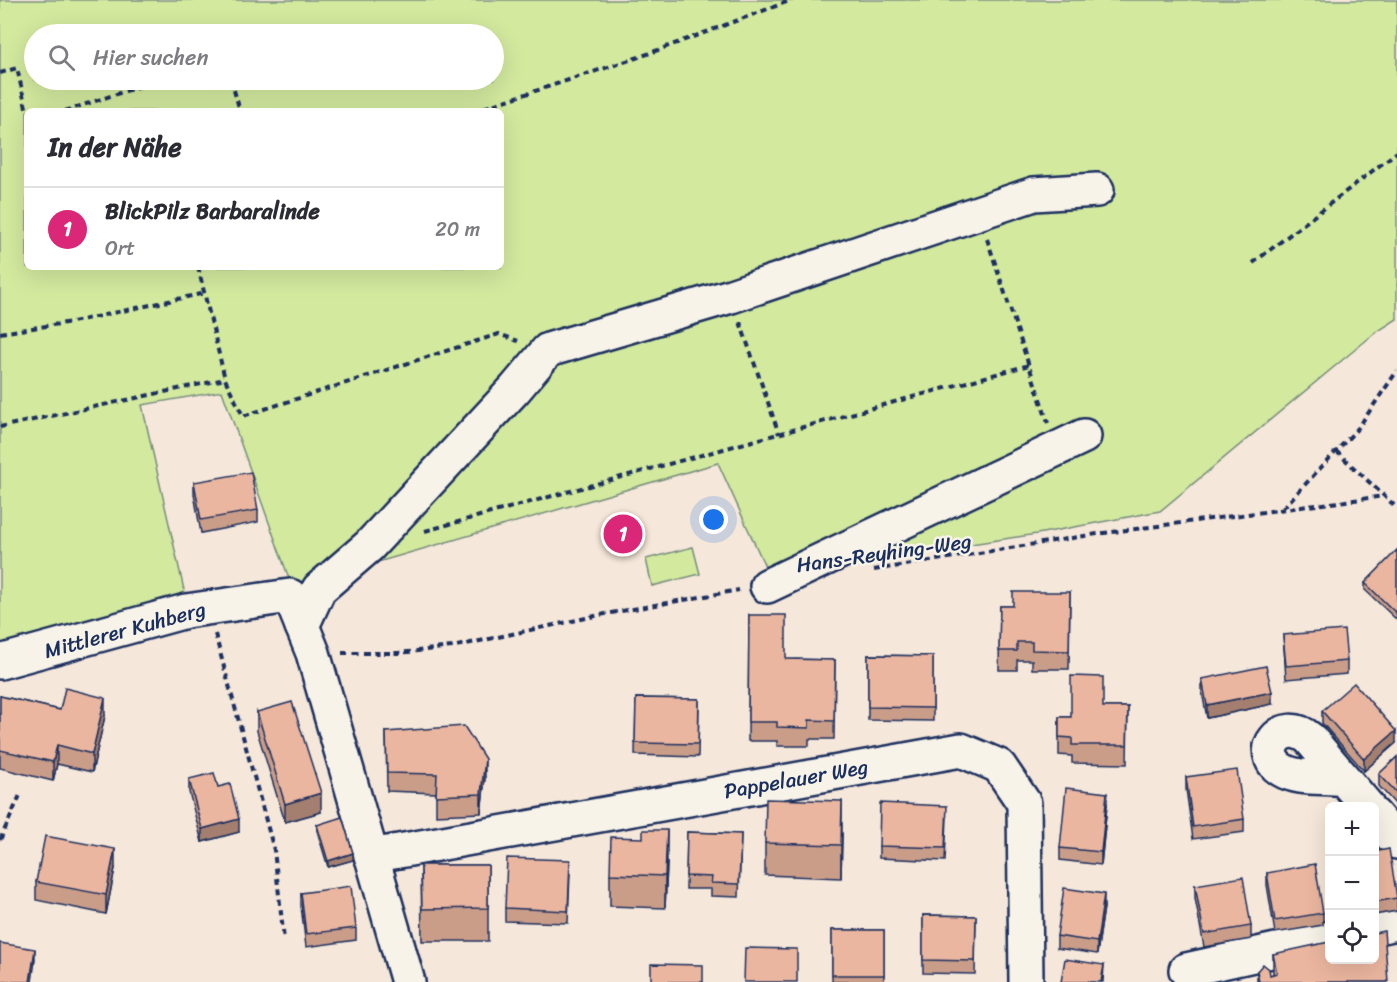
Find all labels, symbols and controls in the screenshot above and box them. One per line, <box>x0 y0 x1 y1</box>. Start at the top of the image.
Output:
search box <box>24 24 504 90</box>
text: Hier suchen <box>93 38 208 77</box>
icon: search <box>45 41 78 74</box>
text: In der Nähe <box>48 124 182 170</box>
text: BlickPilz Barbaralinde <box>105 192 320 231</box>
text: 1 <box>63 212 72 247</box>
text: 20 m <box>435 212 480 247</box>
text: Ort <box>105 231 135 266</box>
your location <box>699 505 728 534</box>
pin: 1 <box>604 512 642 556</box>
street label: Hans-Reyhing-Weg <box>794 522 974 584</box>
street label: Mittlerer Kuhberg <box>40 590 211 670</box>
street label: Pappelauer Weg <box>721 748 871 810</box>
map controls <box>1325 802 1379 964</box>
button: + <box>1325 802 1379 856</box>
button: − <box>1325 856 1379 910</box>
button: locate <box>1325 910 1379 964</box>

